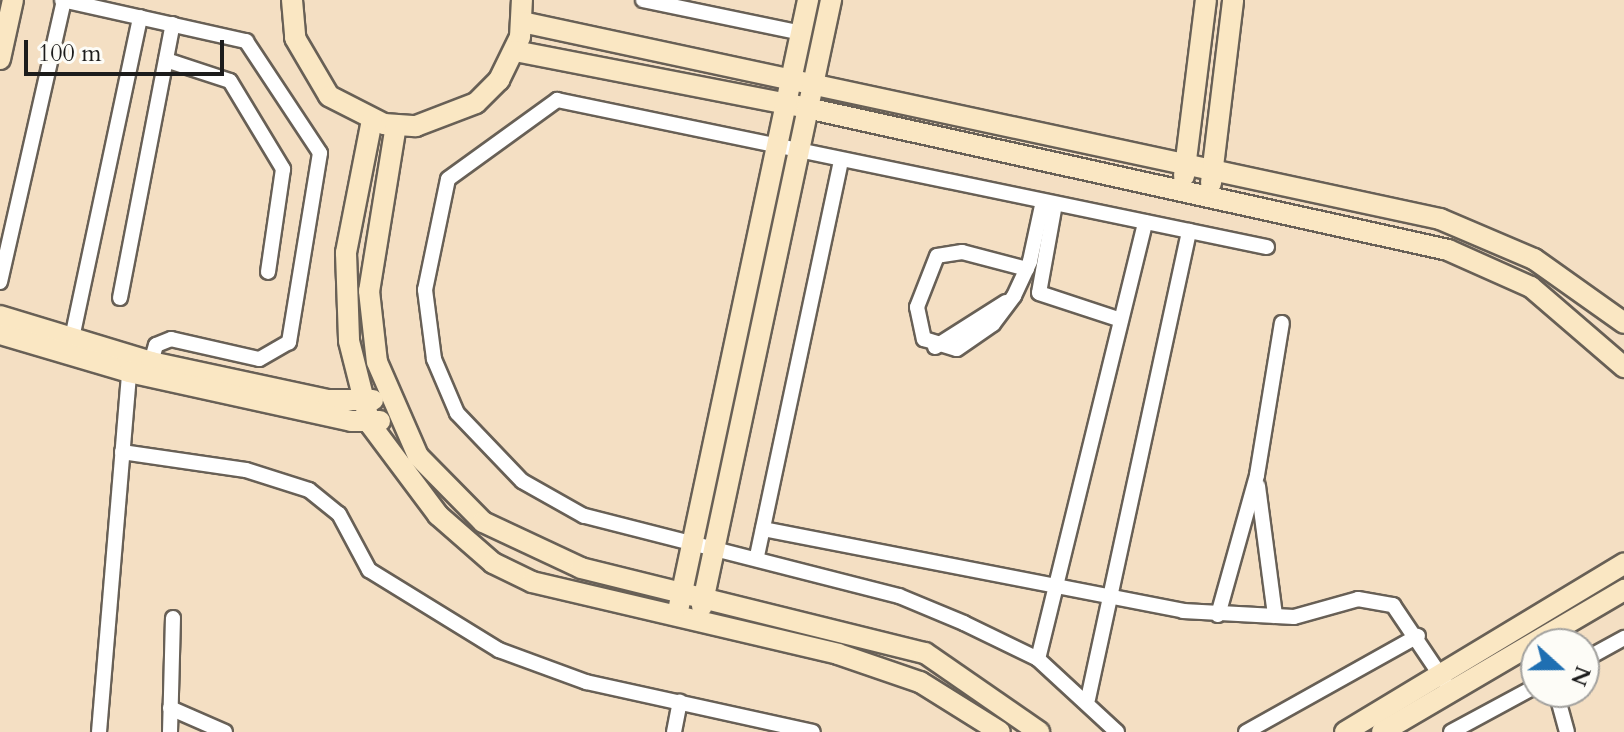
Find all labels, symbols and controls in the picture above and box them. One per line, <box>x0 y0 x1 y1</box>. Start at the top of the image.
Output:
scale bar <box>28 24 228 74</box>
text: 100 m <box>38 37 102 70</box>
north arrow <box>1520 628 1600 708</box>
text: N <box>1563 662 1598 690</box>

